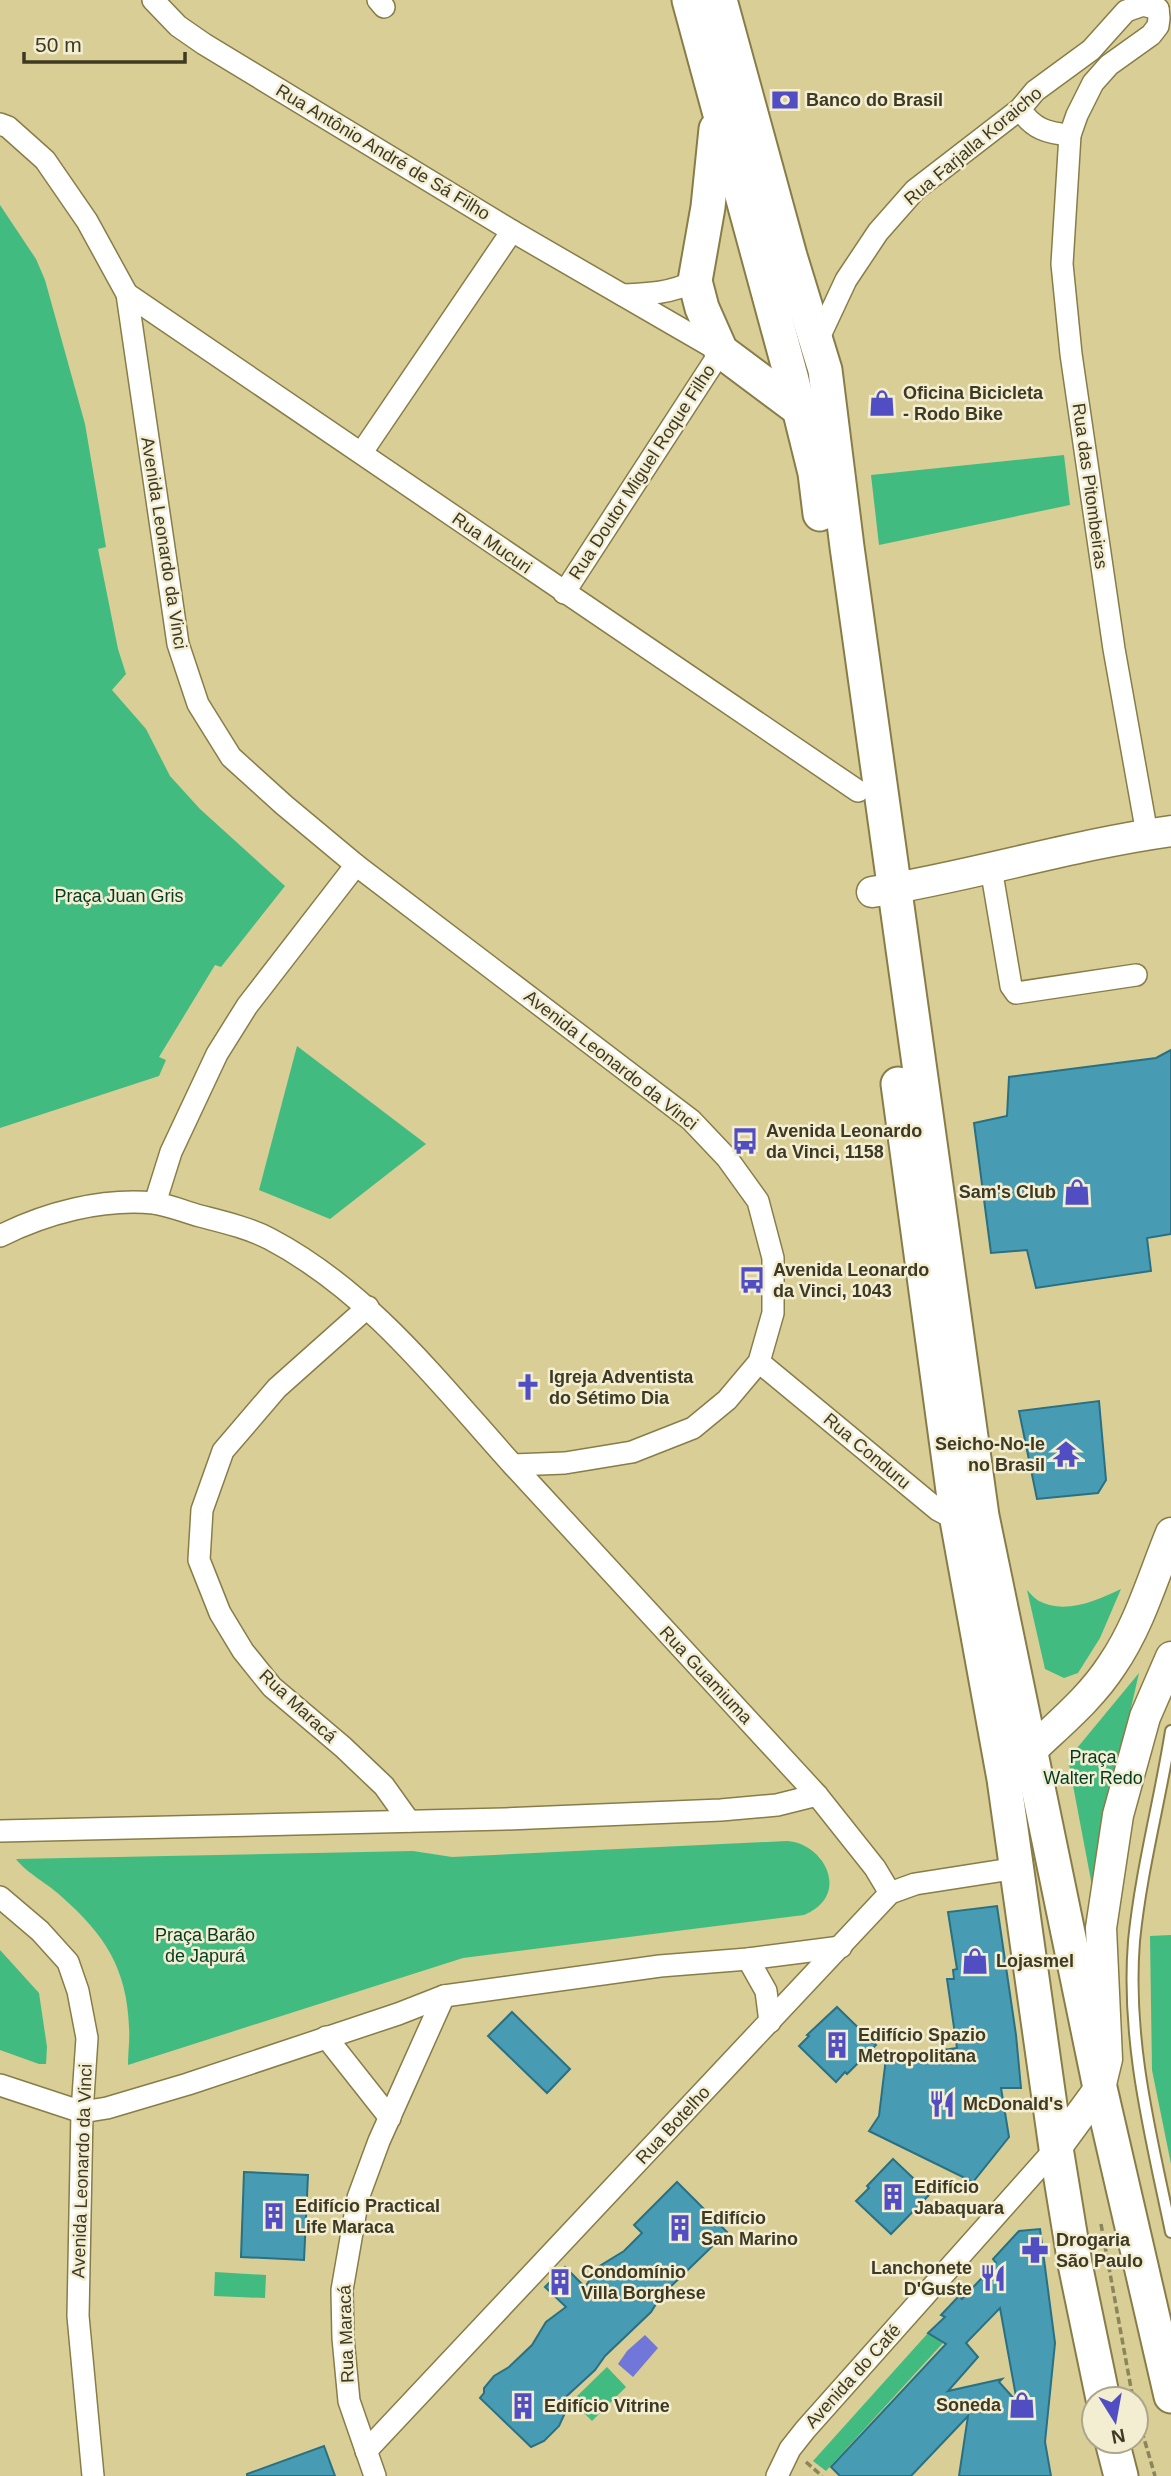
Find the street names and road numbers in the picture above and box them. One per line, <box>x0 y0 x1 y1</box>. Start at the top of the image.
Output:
street label: Rua Antônio André de Sá Filho <box>272 80 494 224</box>
street label: Rua Farjalla Koraicho <box>900 83 1046 209</box>
street label: Rua Doutor Miguel Roque Filho <box>565 361 719 583</box>
street label: Rua das Pitombeiras <box>1068 402 1112 570</box>
street label: Avenida Leonardo da Vinci <box>137 435 191 651</box>
street label: Rua Mucuri <box>449 508 535 578</box>
street label: Avenida Leonardo da Vinci <box>520 986 702 1134</box>
street label: Rua Conduru <box>820 1409 914 1493</box>
street label: Rua Guamiuma <box>656 1622 757 1729</box>
street label: Rua Maracá <box>255 1665 341 1747</box>
street label: Avenida Leonardo da Vinci <box>68 2063 96 2279</box>
street label: Rua Botelho <box>632 2082 714 2168</box>
street label: Rua Maracá <box>334 2284 358 2383</box>
street label: Avenida do Café <box>801 2320 905 2432</box>

